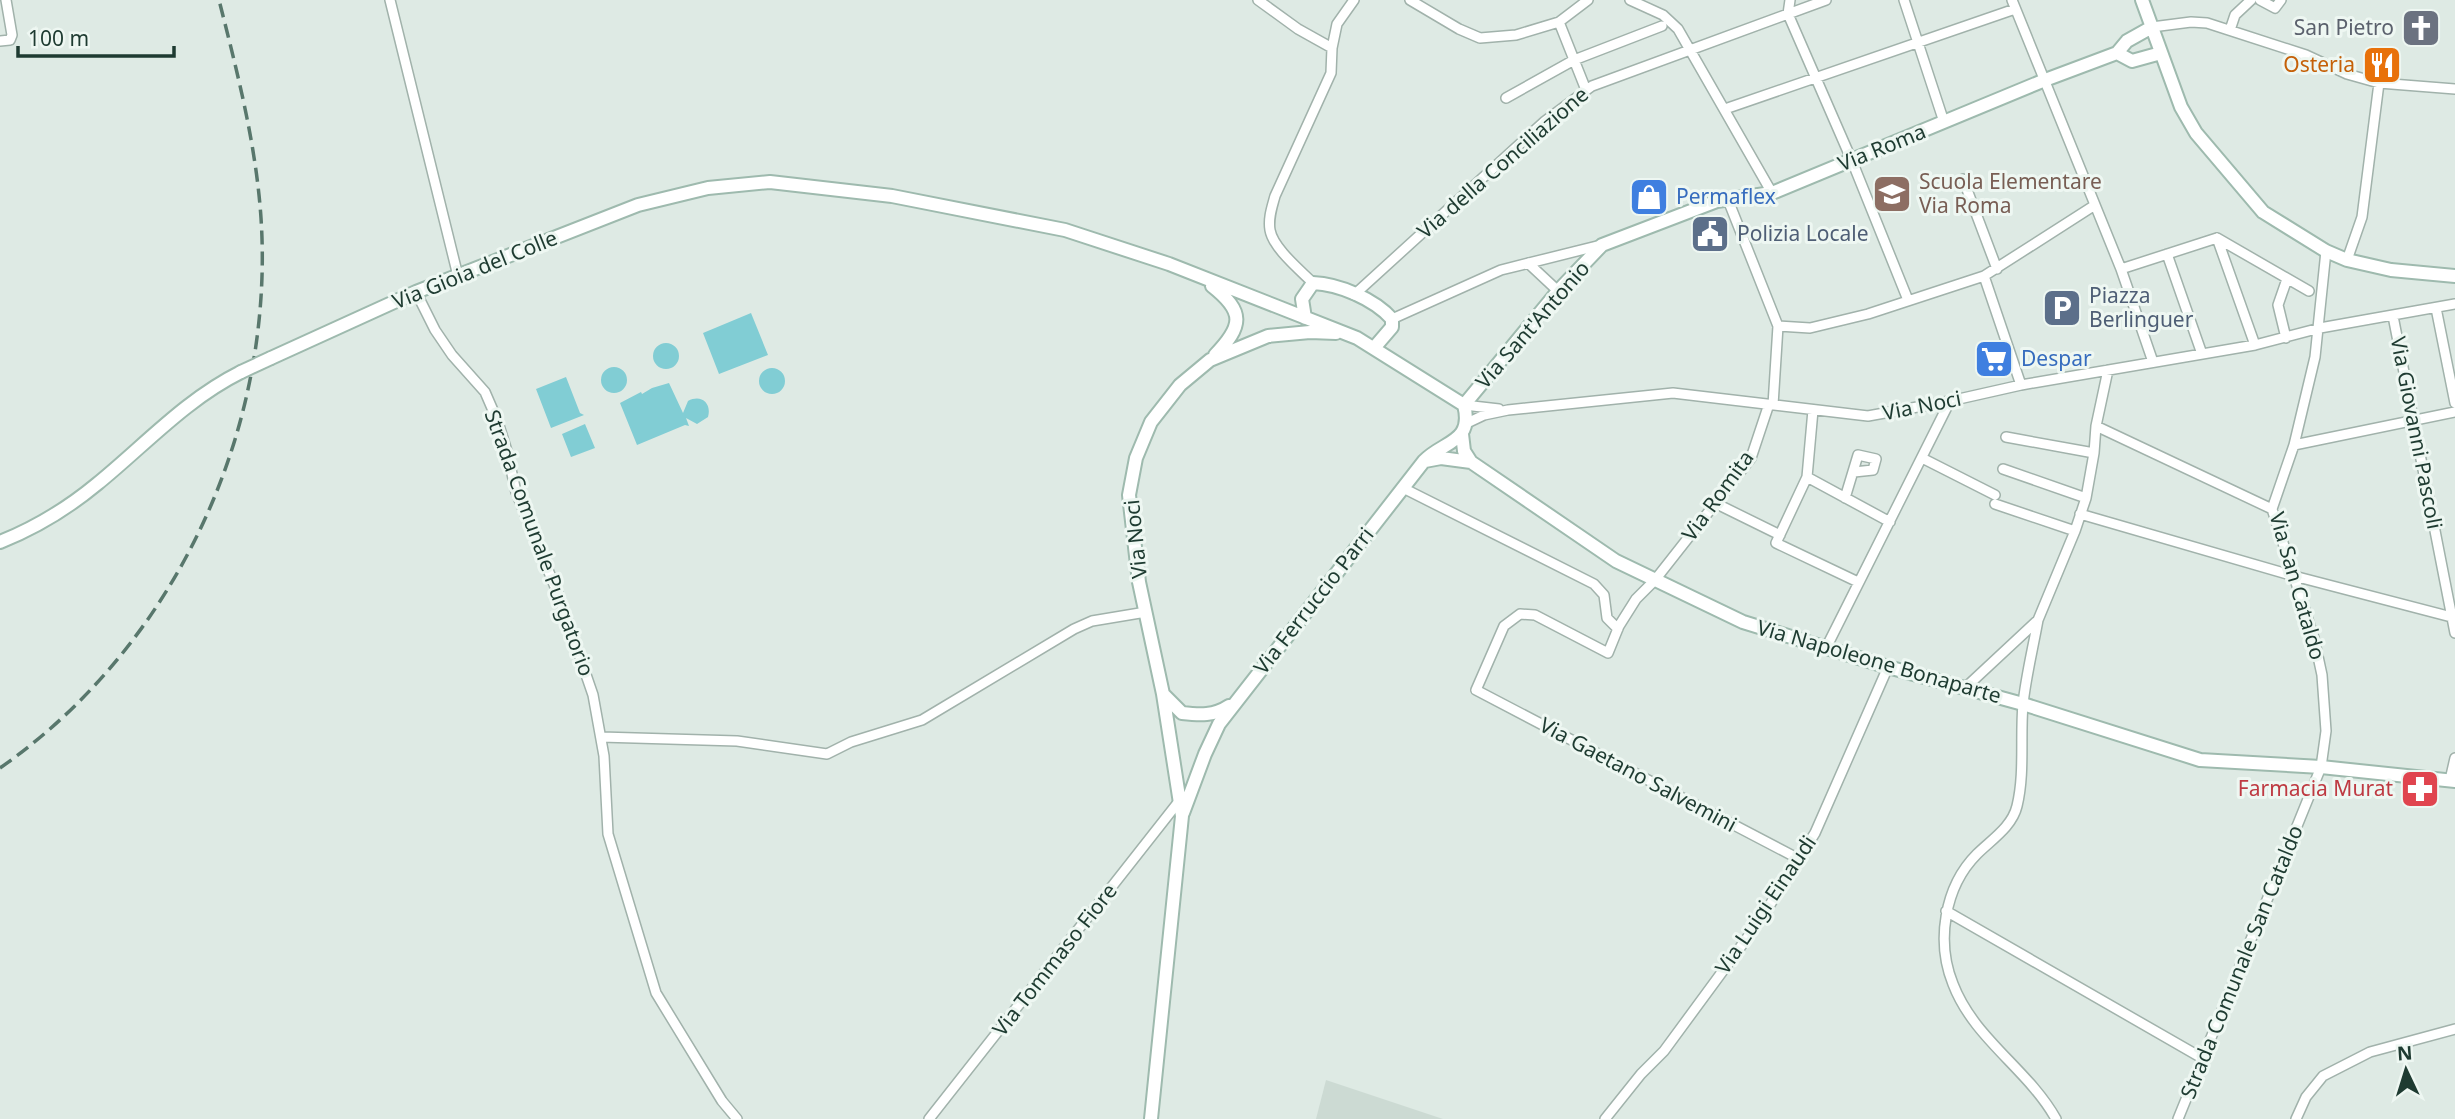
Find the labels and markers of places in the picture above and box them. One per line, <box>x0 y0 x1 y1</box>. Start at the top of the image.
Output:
church icon: San Pietro <box>2400 7 2442 49</box>
place label: San Pietro <box>2294 13 2394 41</box>
restaurant icon: Osteria <box>2361 44 2403 86</box>
place label: Osteria <box>2283 50 2355 78</box>
place label: Scuola Elementare Via Roma <box>1919 167 2102 219</box>
school or university icon: Scuola Elementare Via Roma <box>1871 173 1913 215</box>
shop icon: Permaflex <box>1628 176 1670 218</box>
place label: Permaflex <box>1676 182 1776 210</box>
public building icon: Polizia Locale <box>1689 213 1731 255</box>
place label: Polizia Locale <box>1737 219 1869 247</box>
place label: Piazza Berlinguer <box>2089 281 2194 333</box>
parking icon: Piazza Berlinguer <box>2041 287 2083 329</box>
supermarket icon: Despar <box>1973 338 2015 380</box>
place label: Despar <box>2021 344 2092 372</box>
pharmacy icon: Farmacia Murat <box>2399 768 2441 810</box>
place label: Farmacia Murat <box>2238 774 2393 802</box>

